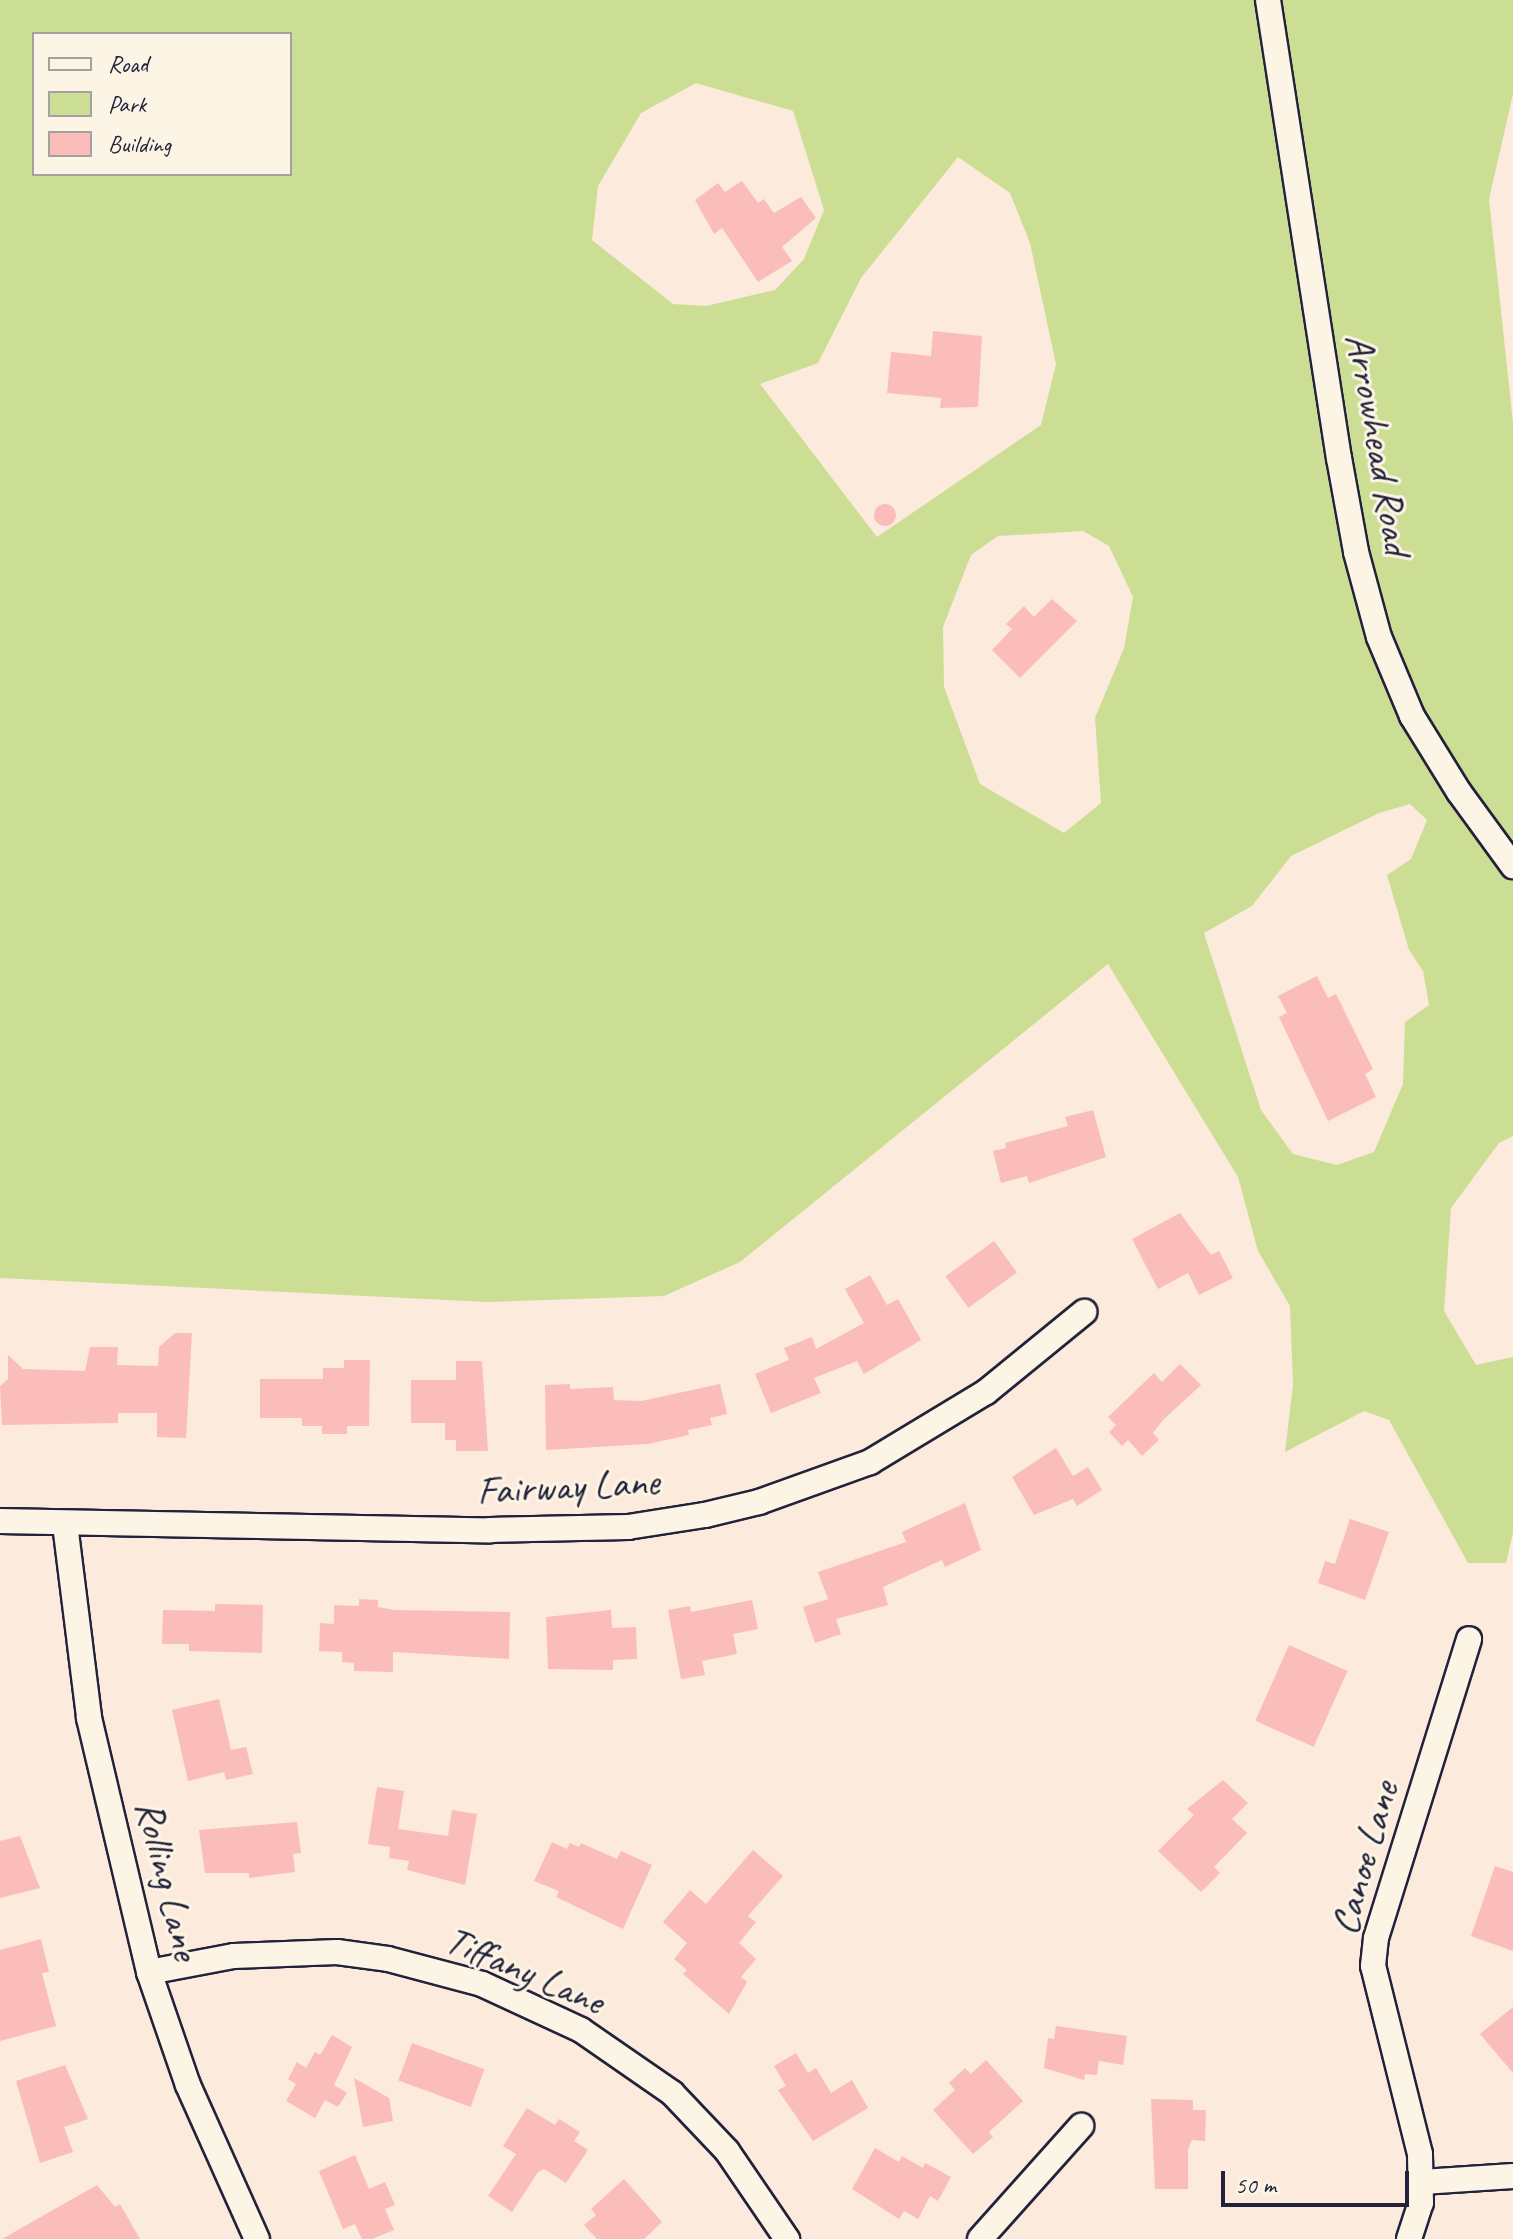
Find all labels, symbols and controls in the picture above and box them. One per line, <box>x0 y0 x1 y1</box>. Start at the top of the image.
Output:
legend <box>32 32 292 176</box>
text: Road <box>108 49 148 79</box>
text: Park <box>108 89 146 119</box>
text: Building <box>108 129 171 159</box>
street label: Arrowhead Road <box>1336 330 1422 558</box>
street label: Fairway Lane <box>476 1457 660 1515</box>
street label: Canoe Lane <box>1319 1776 1409 1940</box>
street label: Rolling Lane <box>125 1795 211 1965</box>
street label: Tiffany Lane <box>438 1915 612 2025</box>
scale bar <box>1225 2155 1413 2205</box>
text: 50 m <box>1235 2170 1276 2200</box>

